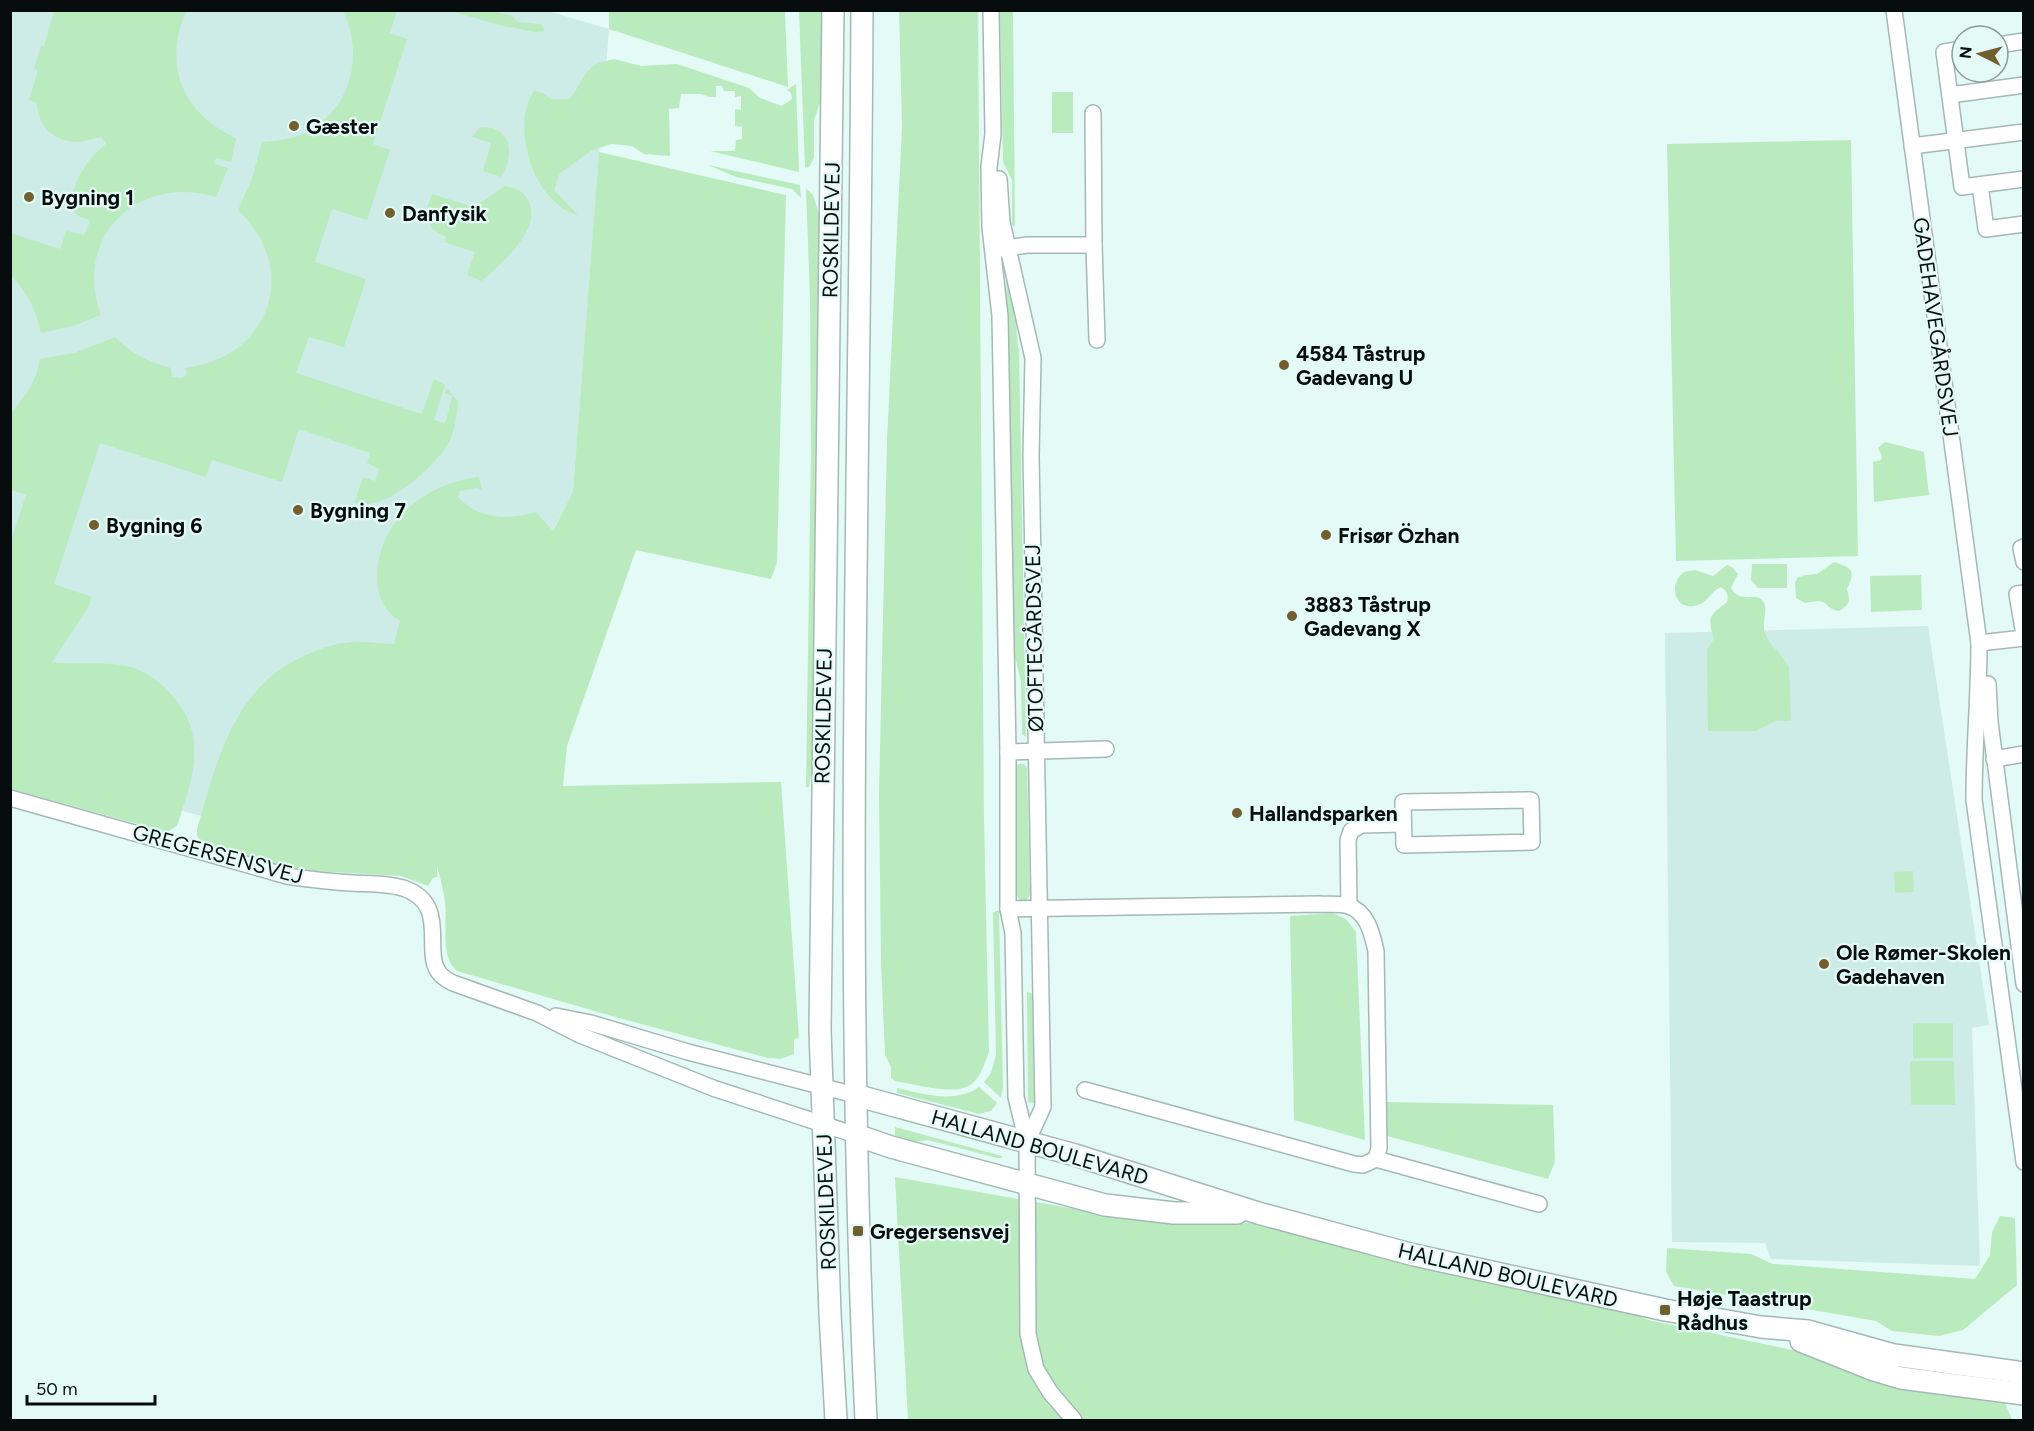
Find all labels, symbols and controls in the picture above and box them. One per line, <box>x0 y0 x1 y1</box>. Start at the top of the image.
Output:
north arrow <box>1950 24 2010 84</box>
text: N <box>1955 45 1976 60</box>
place label: Gæster <box>306 114 378 139</box>
marker: Gæster <box>287 119 301 133</box>
street label: ROSKILDEVEJ <box>817 162 845 298</box>
place label: Bygning 1 <box>41 185 134 210</box>
marker: Bygning 1 <box>22 190 36 204</box>
place label: Danfysik <box>402 201 487 226</box>
marker: Danfysik <box>383 206 397 220</box>
street label: GADEHAVEGÅRDSVEJ <box>1908 216 1964 438</box>
place label: 4584 Tåstrup Gadevang U <box>1296 341 1425 390</box>
marker: 4584 Tåstrup Gadevang U <box>1277 358 1291 372</box>
place label: Bygning 7 <box>310 498 406 523</box>
marker: Bygning 7 <box>291 503 305 517</box>
place label: Bygning 6 <box>106 513 202 538</box>
marker: Bygning 6 <box>87 518 101 532</box>
place label: Frisør Özhan <box>1338 523 1459 548</box>
marker: Frisør Özhan <box>1319 528 1333 542</box>
street label: ØTOFTEGÅRDSVEJ <box>1020 544 1048 732</box>
place label: 3883 Tåstrup Gadevang X <box>1304 592 1431 641</box>
marker: 3883 Tåstrup Gadevang X <box>1285 609 1299 623</box>
street label: ROSKILDEVEJ <box>809 648 837 784</box>
place label: Hallandsparken <box>1249 801 1398 826</box>
marker: Hallandsparken <box>1230 806 1244 820</box>
street label: GREGERSENSVEJ <box>130 819 306 889</box>
place label: Ole Rømer-Skolen Gadehaven <box>1836 940 2011 989</box>
marker: Ole Rømer-Skolen Gadehaven <box>1817 957 1831 971</box>
street label: HALLAND BOULEVARD <box>929 1104 1151 1190</box>
street label: ROSKILDEVEJ <box>811 1133 841 1271</box>
place label: Gregersensvej <box>870 1219 1010 1244</box>
marker: Gregersensvej <box>851 1224 865 1238</box>
street label: HALLAND BOULEVARD <box>1396 1238 1620 1312</box>
place label: Høje Taastrup Rådhus <box>1677 1286 1812 1335</box>
marker: Høje Taastrup Rådhus <box>1658 1303 1672 1317</box>
scale bar <box>27 1368 154 1406</box>
text: 50 m <box>36 1378 78 1400</box>

